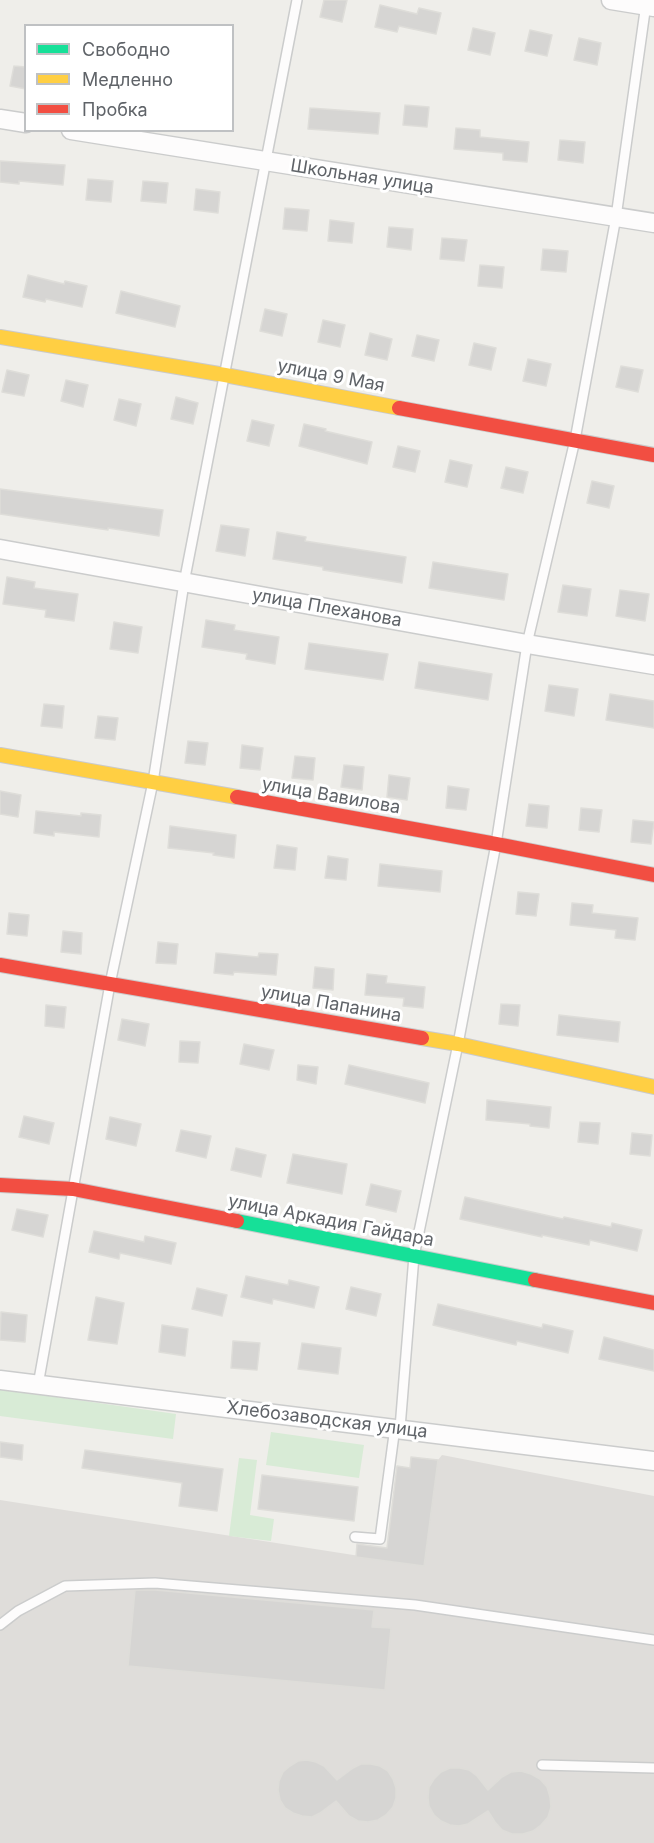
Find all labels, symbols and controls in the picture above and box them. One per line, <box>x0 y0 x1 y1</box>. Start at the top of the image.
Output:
legend <box>24 24 234 132</box>
text: Свободно <box>82 39 170 60</box>
text: Медленно <box>82 69 173 90</box>
text: Пробка <box>82 99 148 120</box>
street label: Школьная улица <box>289 155 435 199</box>
street label: улица 9 Мая <box>276 355 386 397</box>
street label: улица Плеханова <box>250 584 404 632</box>
street label: улица Вавилова <box>260 773 402 819</box>
street label: улица Папанина <box>259 981 403 1027</box>
street label: улица Аркадия Гайдара <box>226 1190 436 1252</box>
street label: Хлебозаводская улица <box>225 1397 429 1443</box>

